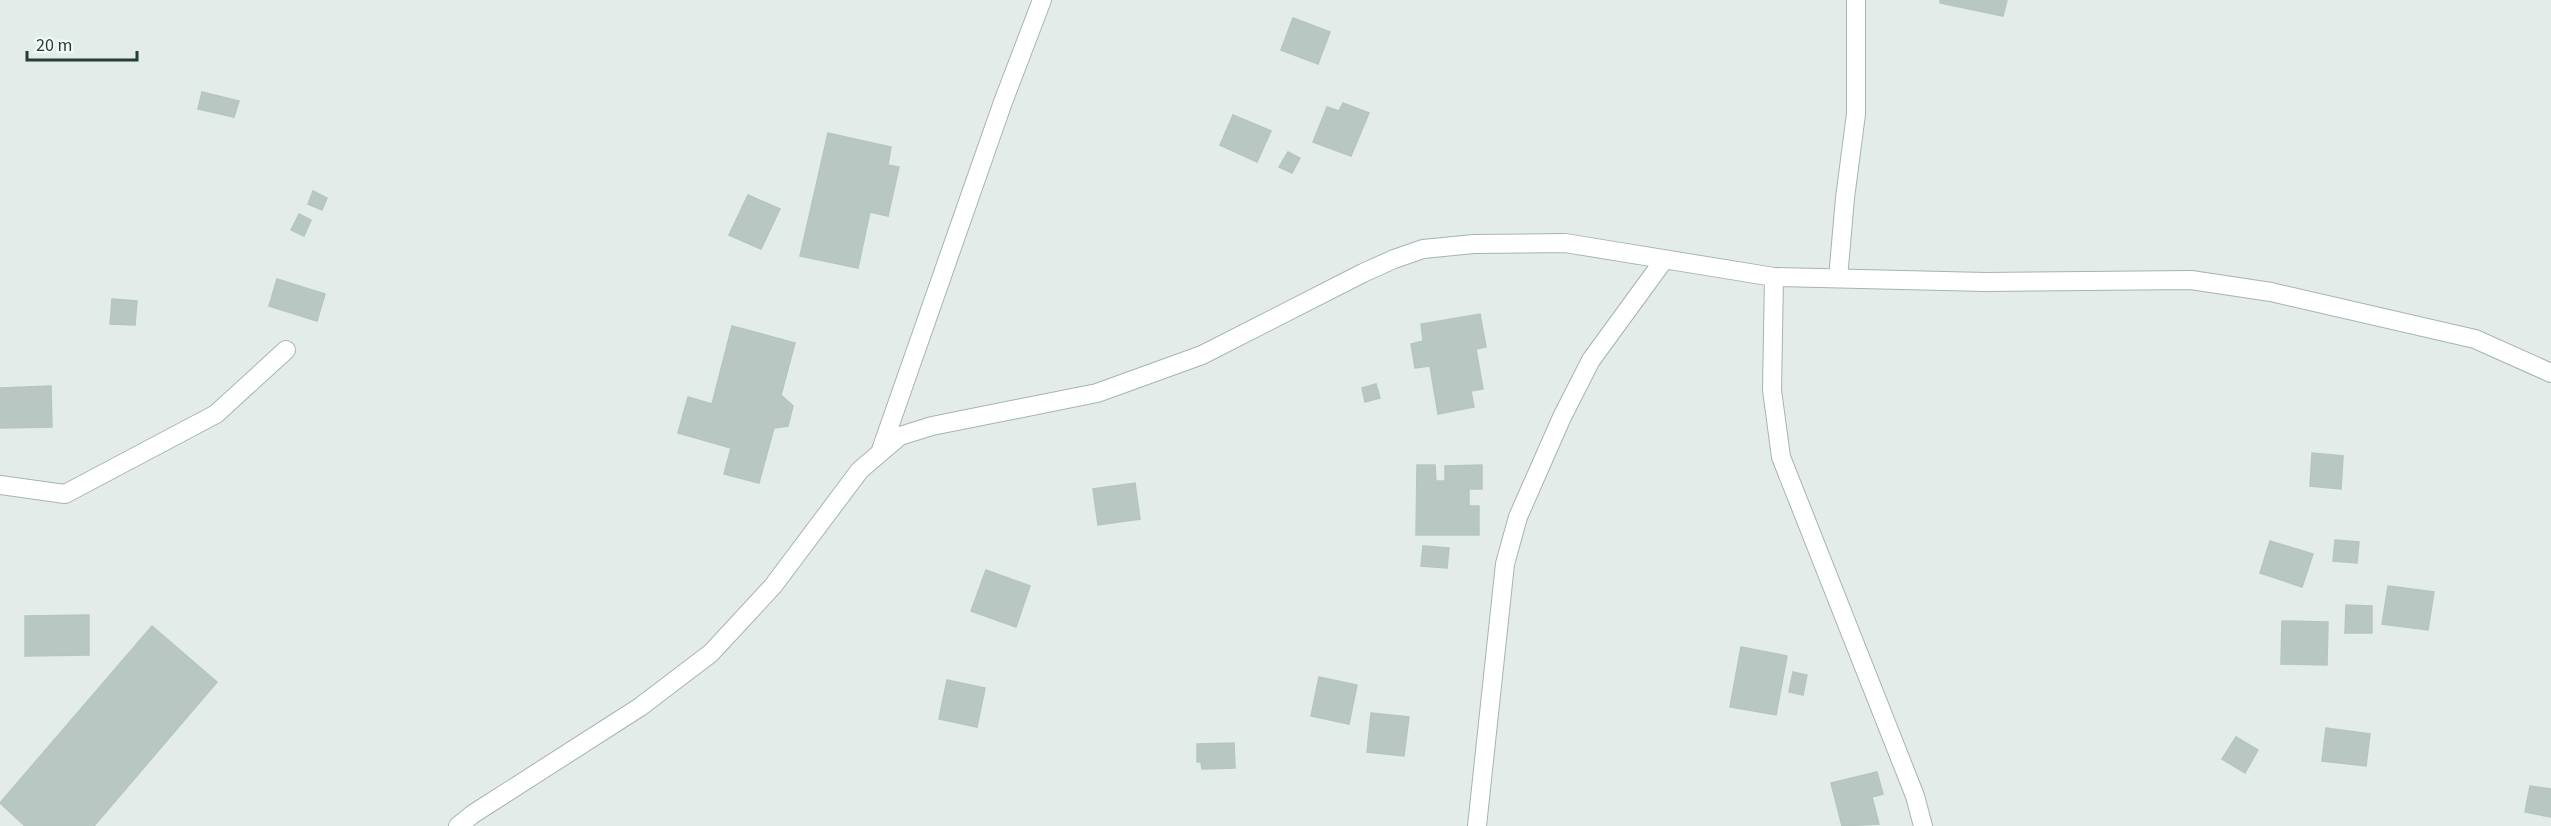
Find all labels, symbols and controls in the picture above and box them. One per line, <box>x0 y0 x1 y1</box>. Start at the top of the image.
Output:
scale bar <box>27 24 136 62</box>
text: 20 m <box>36 33 72 58</box>

